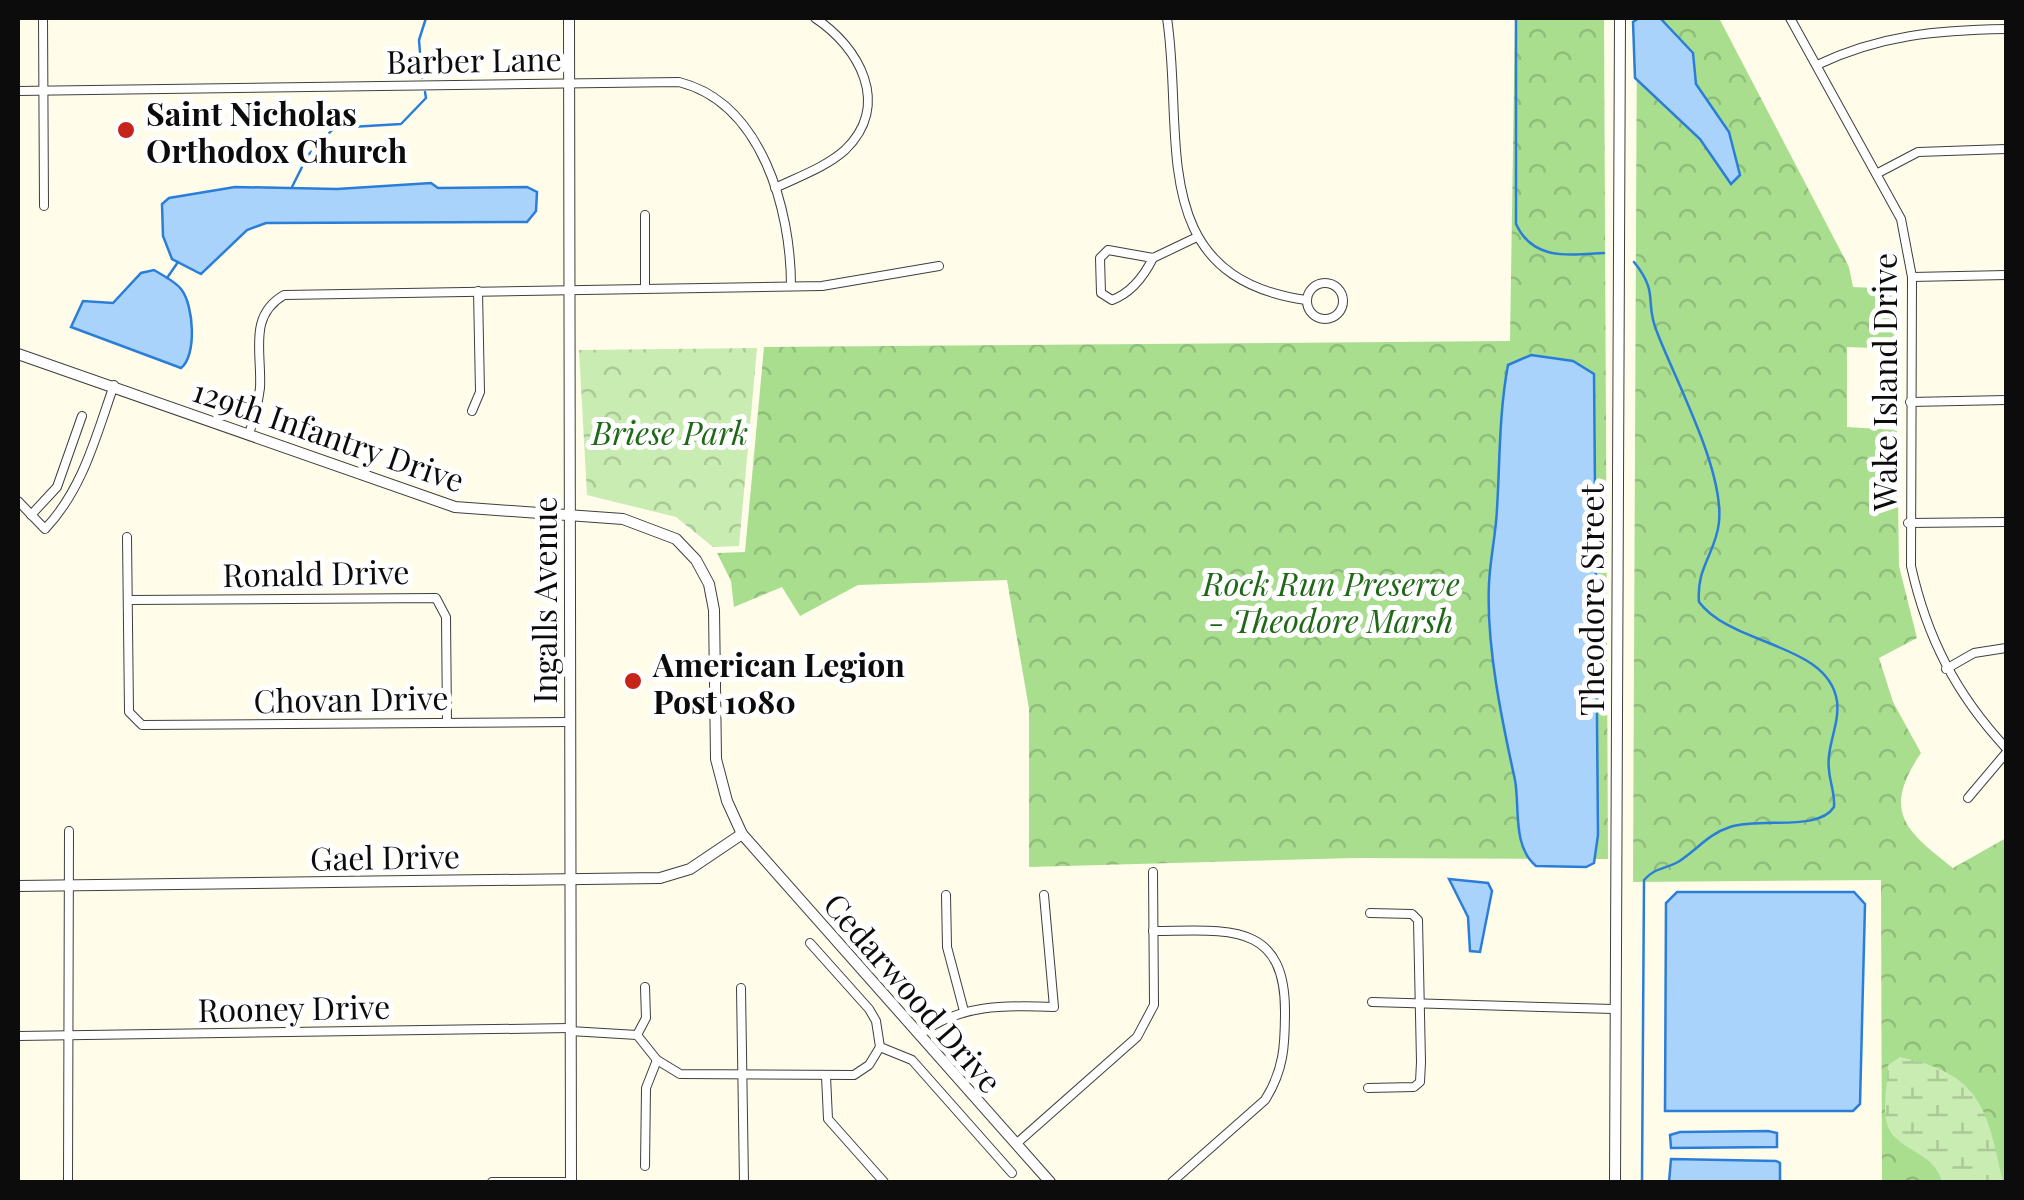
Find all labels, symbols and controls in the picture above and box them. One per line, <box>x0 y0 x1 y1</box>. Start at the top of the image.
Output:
street label: Barber Lane <box>386 36 562 82</box>
place label: Saint Nicholas Orthodox Church <box>146 91 408 171</box>
marker: Saint Nicholas Orthodox Church <box>115 119 137 141</box>
street label: Wake Island Drive <box>1862 253 1905 512</box>
street label: 129th Infantry Drive <box>188 367 470 501</box>
park label: Briese Park <box>590 410 748 453</box>
street label: Theodore Street <box>1569 483 1612 716</box>
street label: Ingalls Avenue <box>522 496 565 704</box>
street label: Ronald Drive <box>222 549 410 595</box>
park label: Rock Run Preserve - Theodore Marsh <box>1200 561 1460 641</box>
place label: American Legion Post 1080 <box>652 642 905 722</box>
marker: American Legion Post 1080 <box>622 670 644 692</box>
street label: Chovan Drive <box>253 675 449 721</box>
street label: Gael Drive <box>310 833 460 879</box>
street label: Cedarwood Drive <box>815 883 1013 1101</box>
street label: Rooney Drive <box>197 984 391 1030</box>

